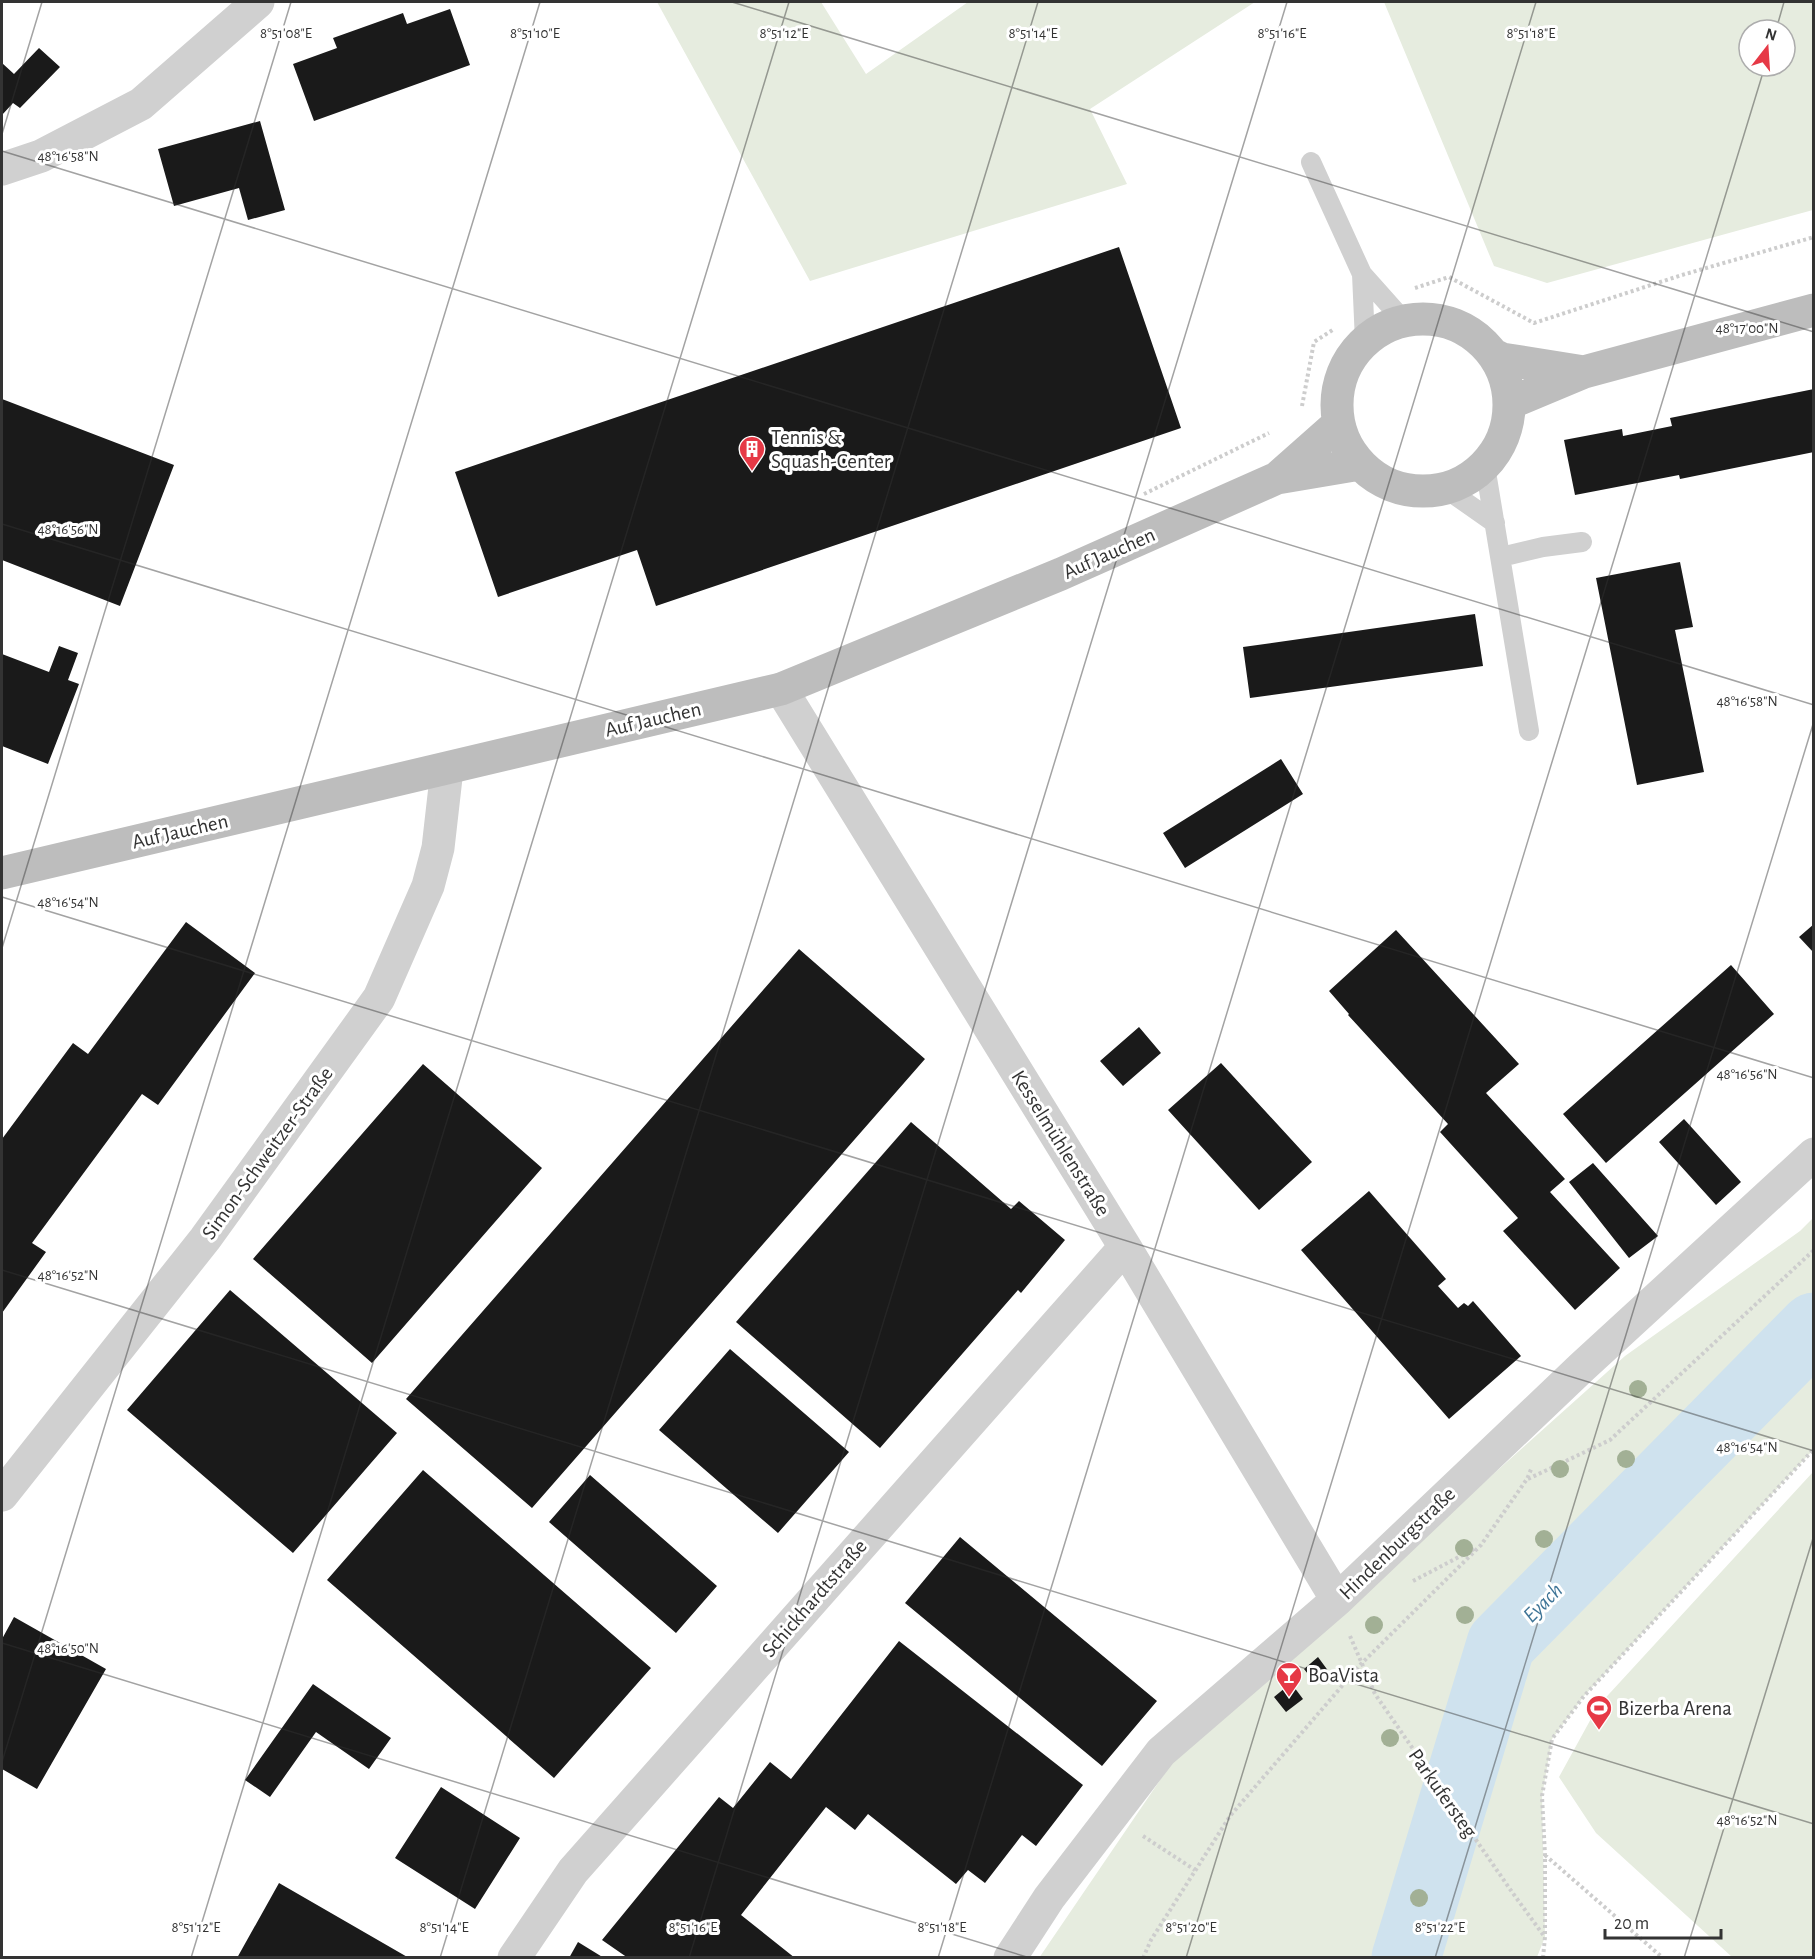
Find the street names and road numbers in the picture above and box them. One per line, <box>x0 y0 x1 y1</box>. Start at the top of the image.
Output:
street label: Auf Jauchen <box>1060 524 1158 583</box>
street label: Auf Jauchen <box>603 698 703 741</box>
street label: Auf Jauchen <box>130 810 230 853</box>
street label: Simon-Schweitzer-Straße <box>198 1063 337 1243</box>
street label: Kesselmühlenstraße <box>1007 1067 1114 1220</box>
street label: Hindenburgstraße <box>1335 1483 1459 1604</box>
street label: Schickhardtstraße <box>758 1536 871 1661</box>
street label: Parkufersteg <box>1404 1745 1481 1842</box>

